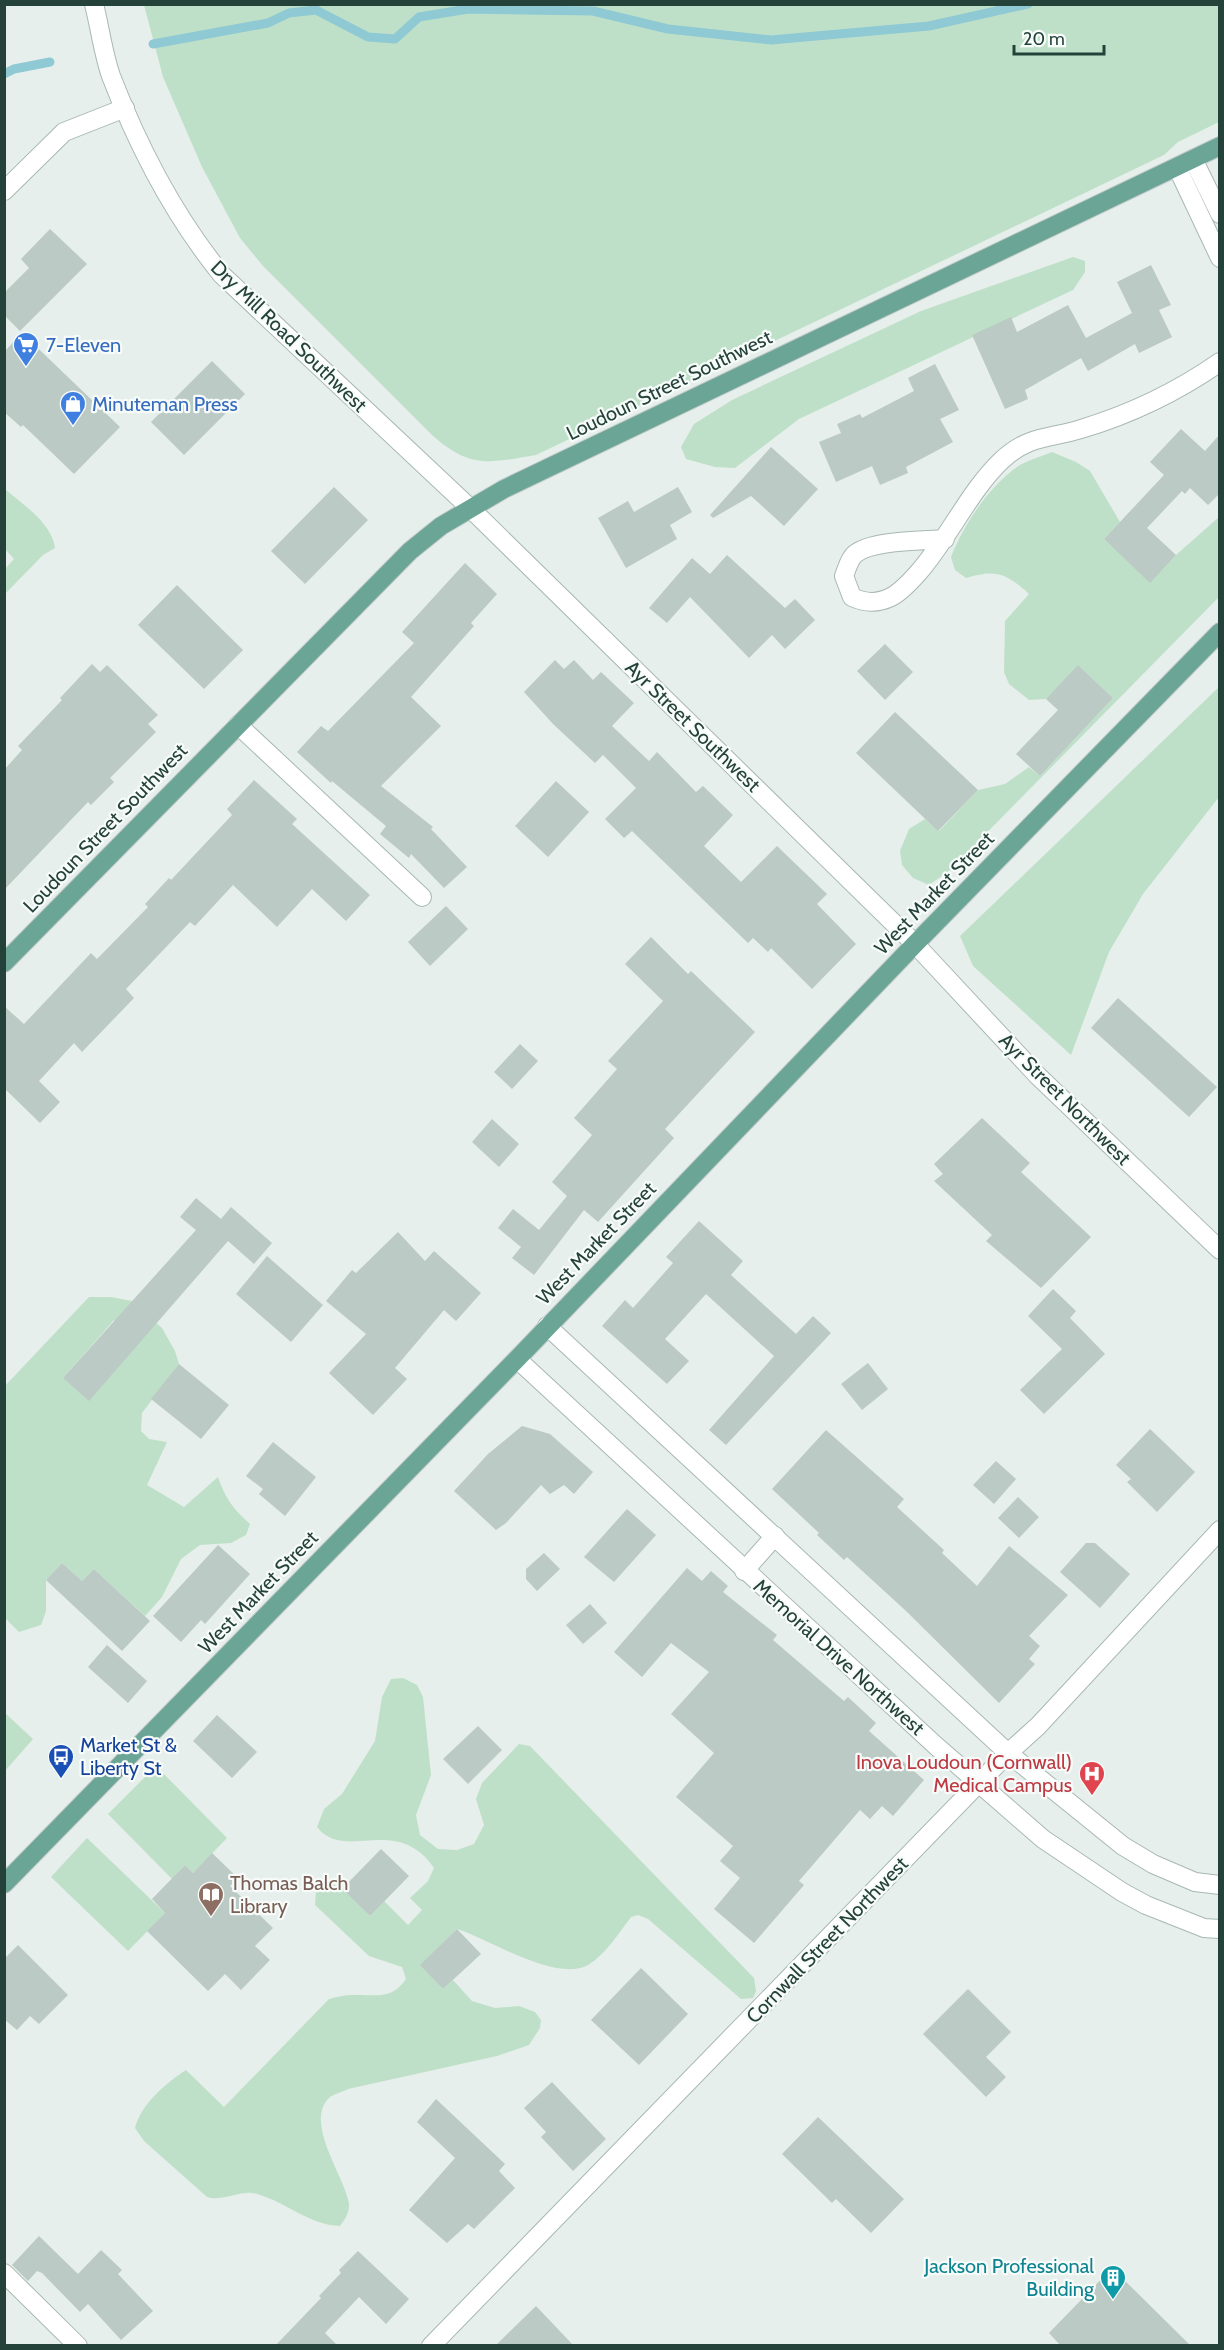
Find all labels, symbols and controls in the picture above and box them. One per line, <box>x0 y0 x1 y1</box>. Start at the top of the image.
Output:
scale bar <box>1014 18 1104 56</box>
text: 20 m <box>1023 28 1065 50</box>
street label: Dry Mill Road Southwest <box>206 255 372 417</box>
street label: Loudoun Street Southwest <box>562 325 776 445</box>
supermarket icon: 7-Eleven <box>11 330 41 368</box>
place label: 7-Eleven <box>46 333 121 357</box>
shop icon: Minuteman Press <box>58 389 88 427</box>
place label: Minuteman Press <box>92 392 238 416</box>
street label: Ayr Street Southwest <box>620 655 766 797</box>
street label: Loudoun Street Southwest <box>18 738 192 918</box>
street label: West Market Street <box>869 826 999 959</box>
street label: Ayr Street Northwest <box>994 1028 1136 1170</box>
street label: West Market Street <box>531 1176 661 1309</box>
street label: West Market Street <box>193 1525 323 1658</box>
street label: Memorial Drive Northwest <box>749 1574 930 1740</box>
place label: Market St & Liberty St <box>80 1733 177 1780</box>
bus stop icon: Market St & Liberty St <box>46 1742 76 1780</box>
place label: Inova Loudoun (Cornwall) Medical Campus <box>856 1750 1072 1797</box>
hospital icon: Inova Loudoun (Cornwall) Medical Campus <box>1077 1759 1107 1797</box>
street label: Cornwall Street Northwest <box>741 1851 913 2028</box>
place label: Thomas Balch Library <box>230 1871 348 1918</box>
library icon: Thomas Balch Library <box>196 1880 226 1918</box>
place label: Jackson Professional Building <box>923 2254 1095 2301</box>
building icon: Jackson Professional Building <box>1098 2263 1128 2301</box>

